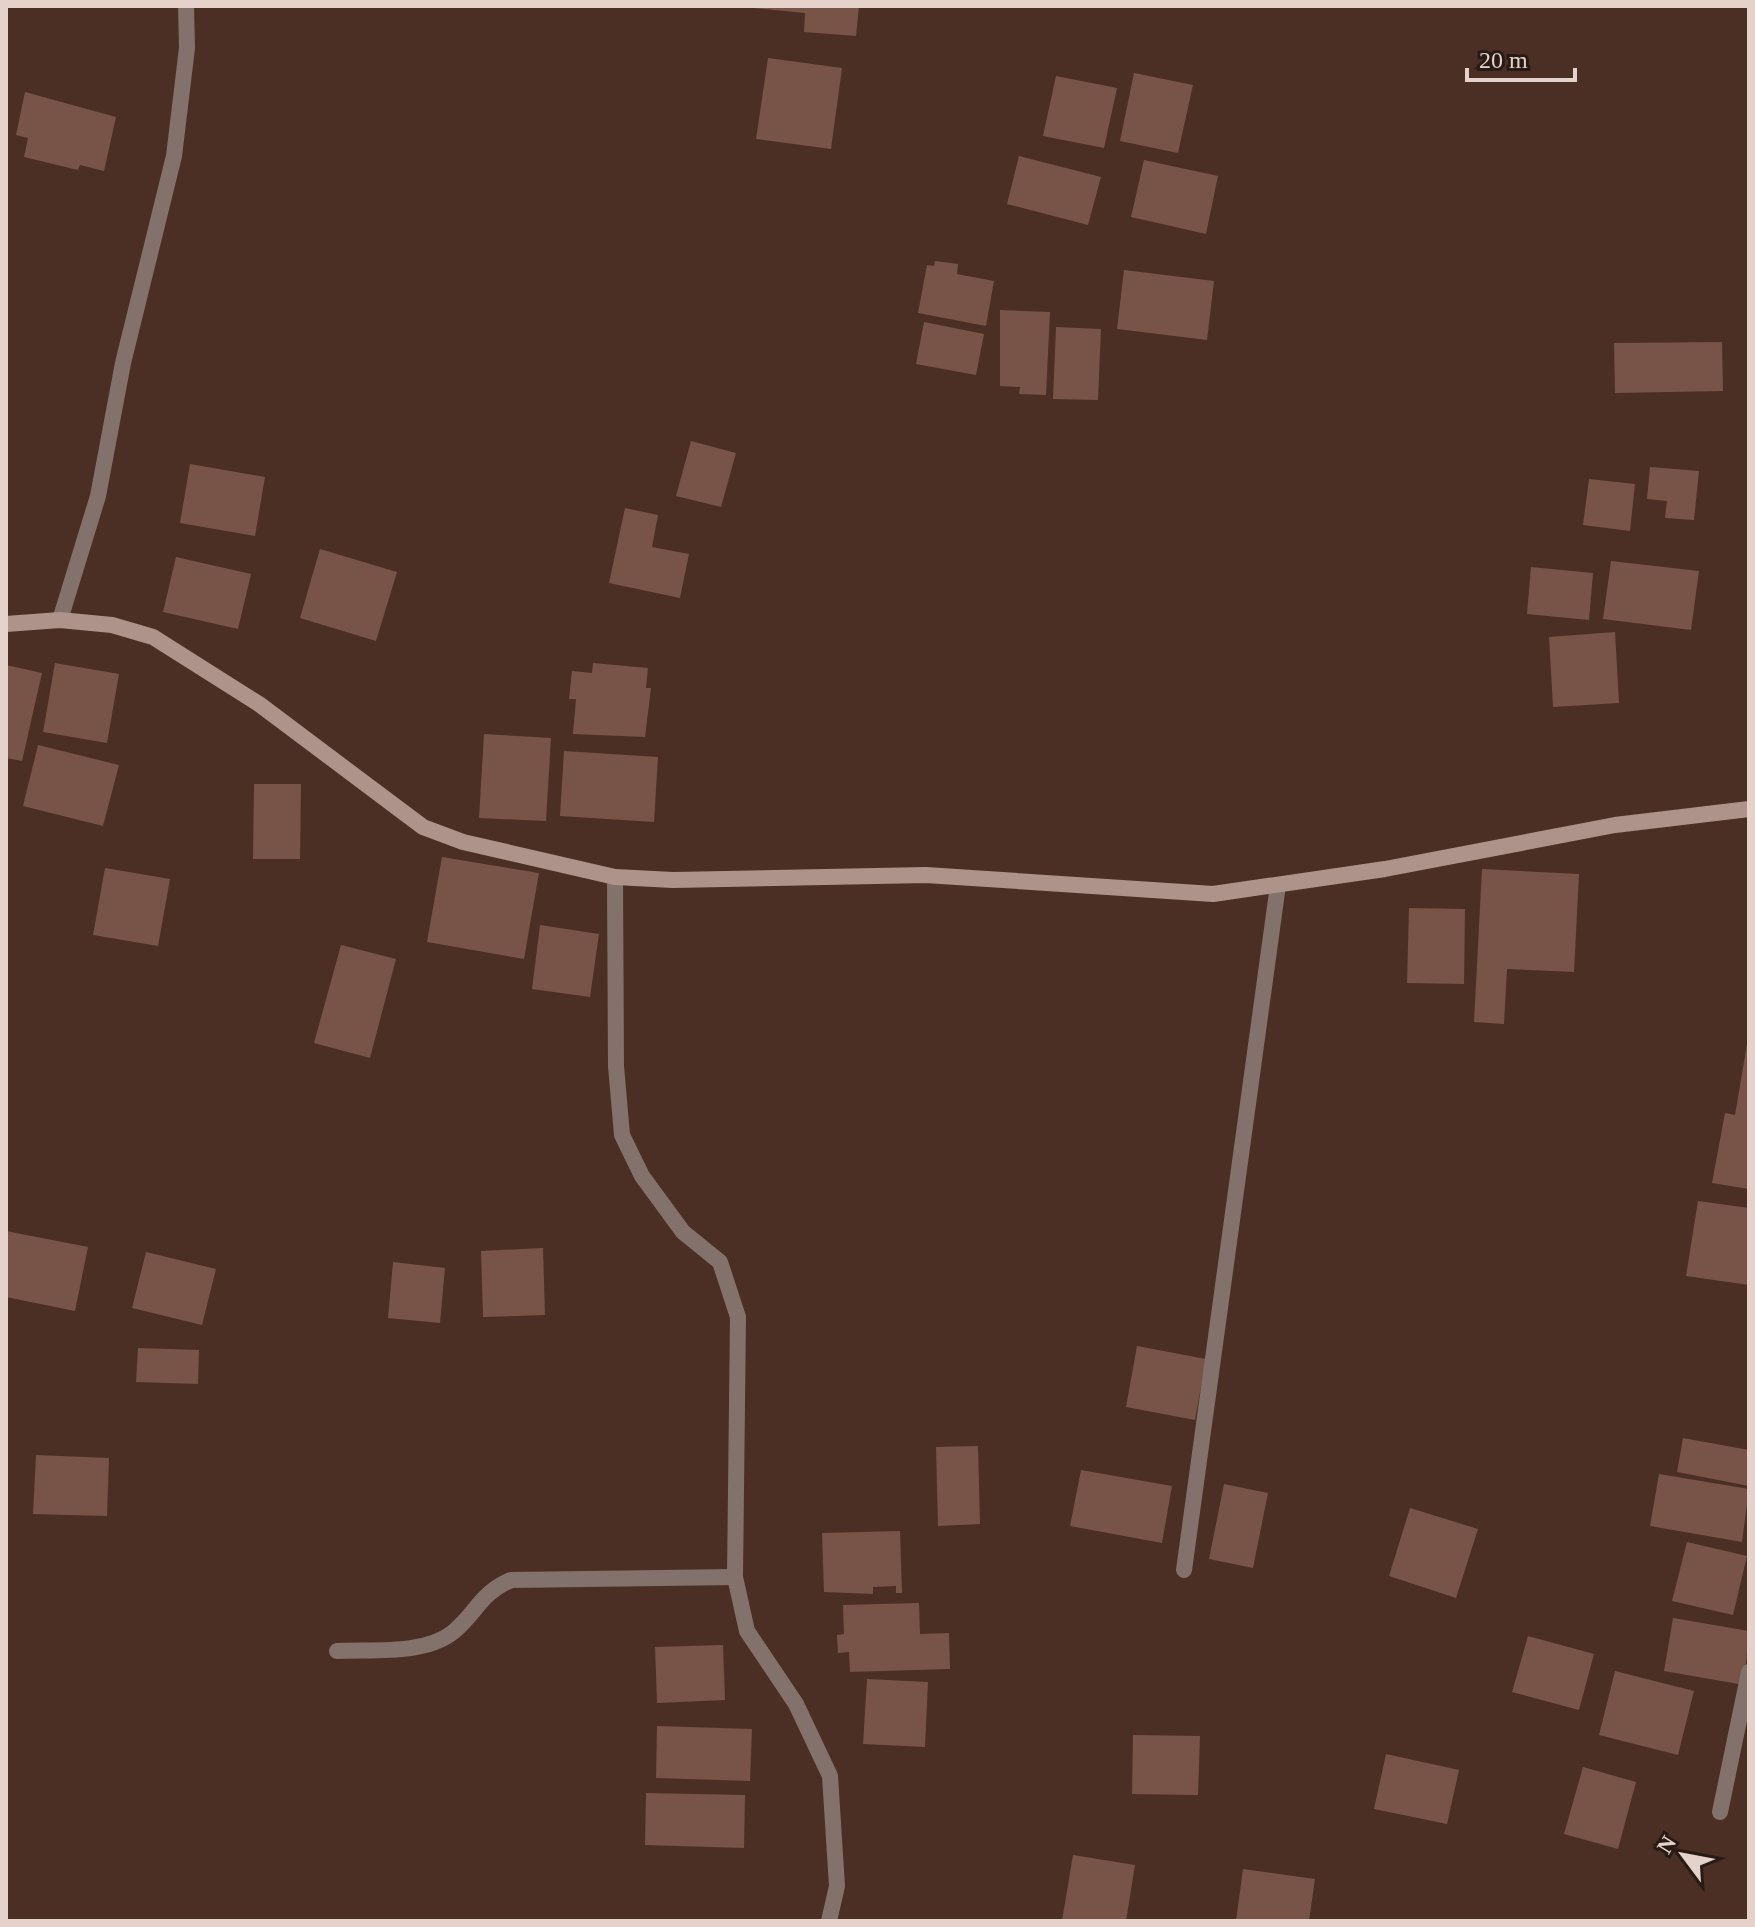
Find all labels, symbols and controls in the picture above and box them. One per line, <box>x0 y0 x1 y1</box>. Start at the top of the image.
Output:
scale bar <box>1467 32 1575 82</box>
text: 20 m <box>1479 47 1528 73</box>
north arrow <box>1643 1815 1723 1895</box>
text: N <box>1652 1831 1681 1858</box>

